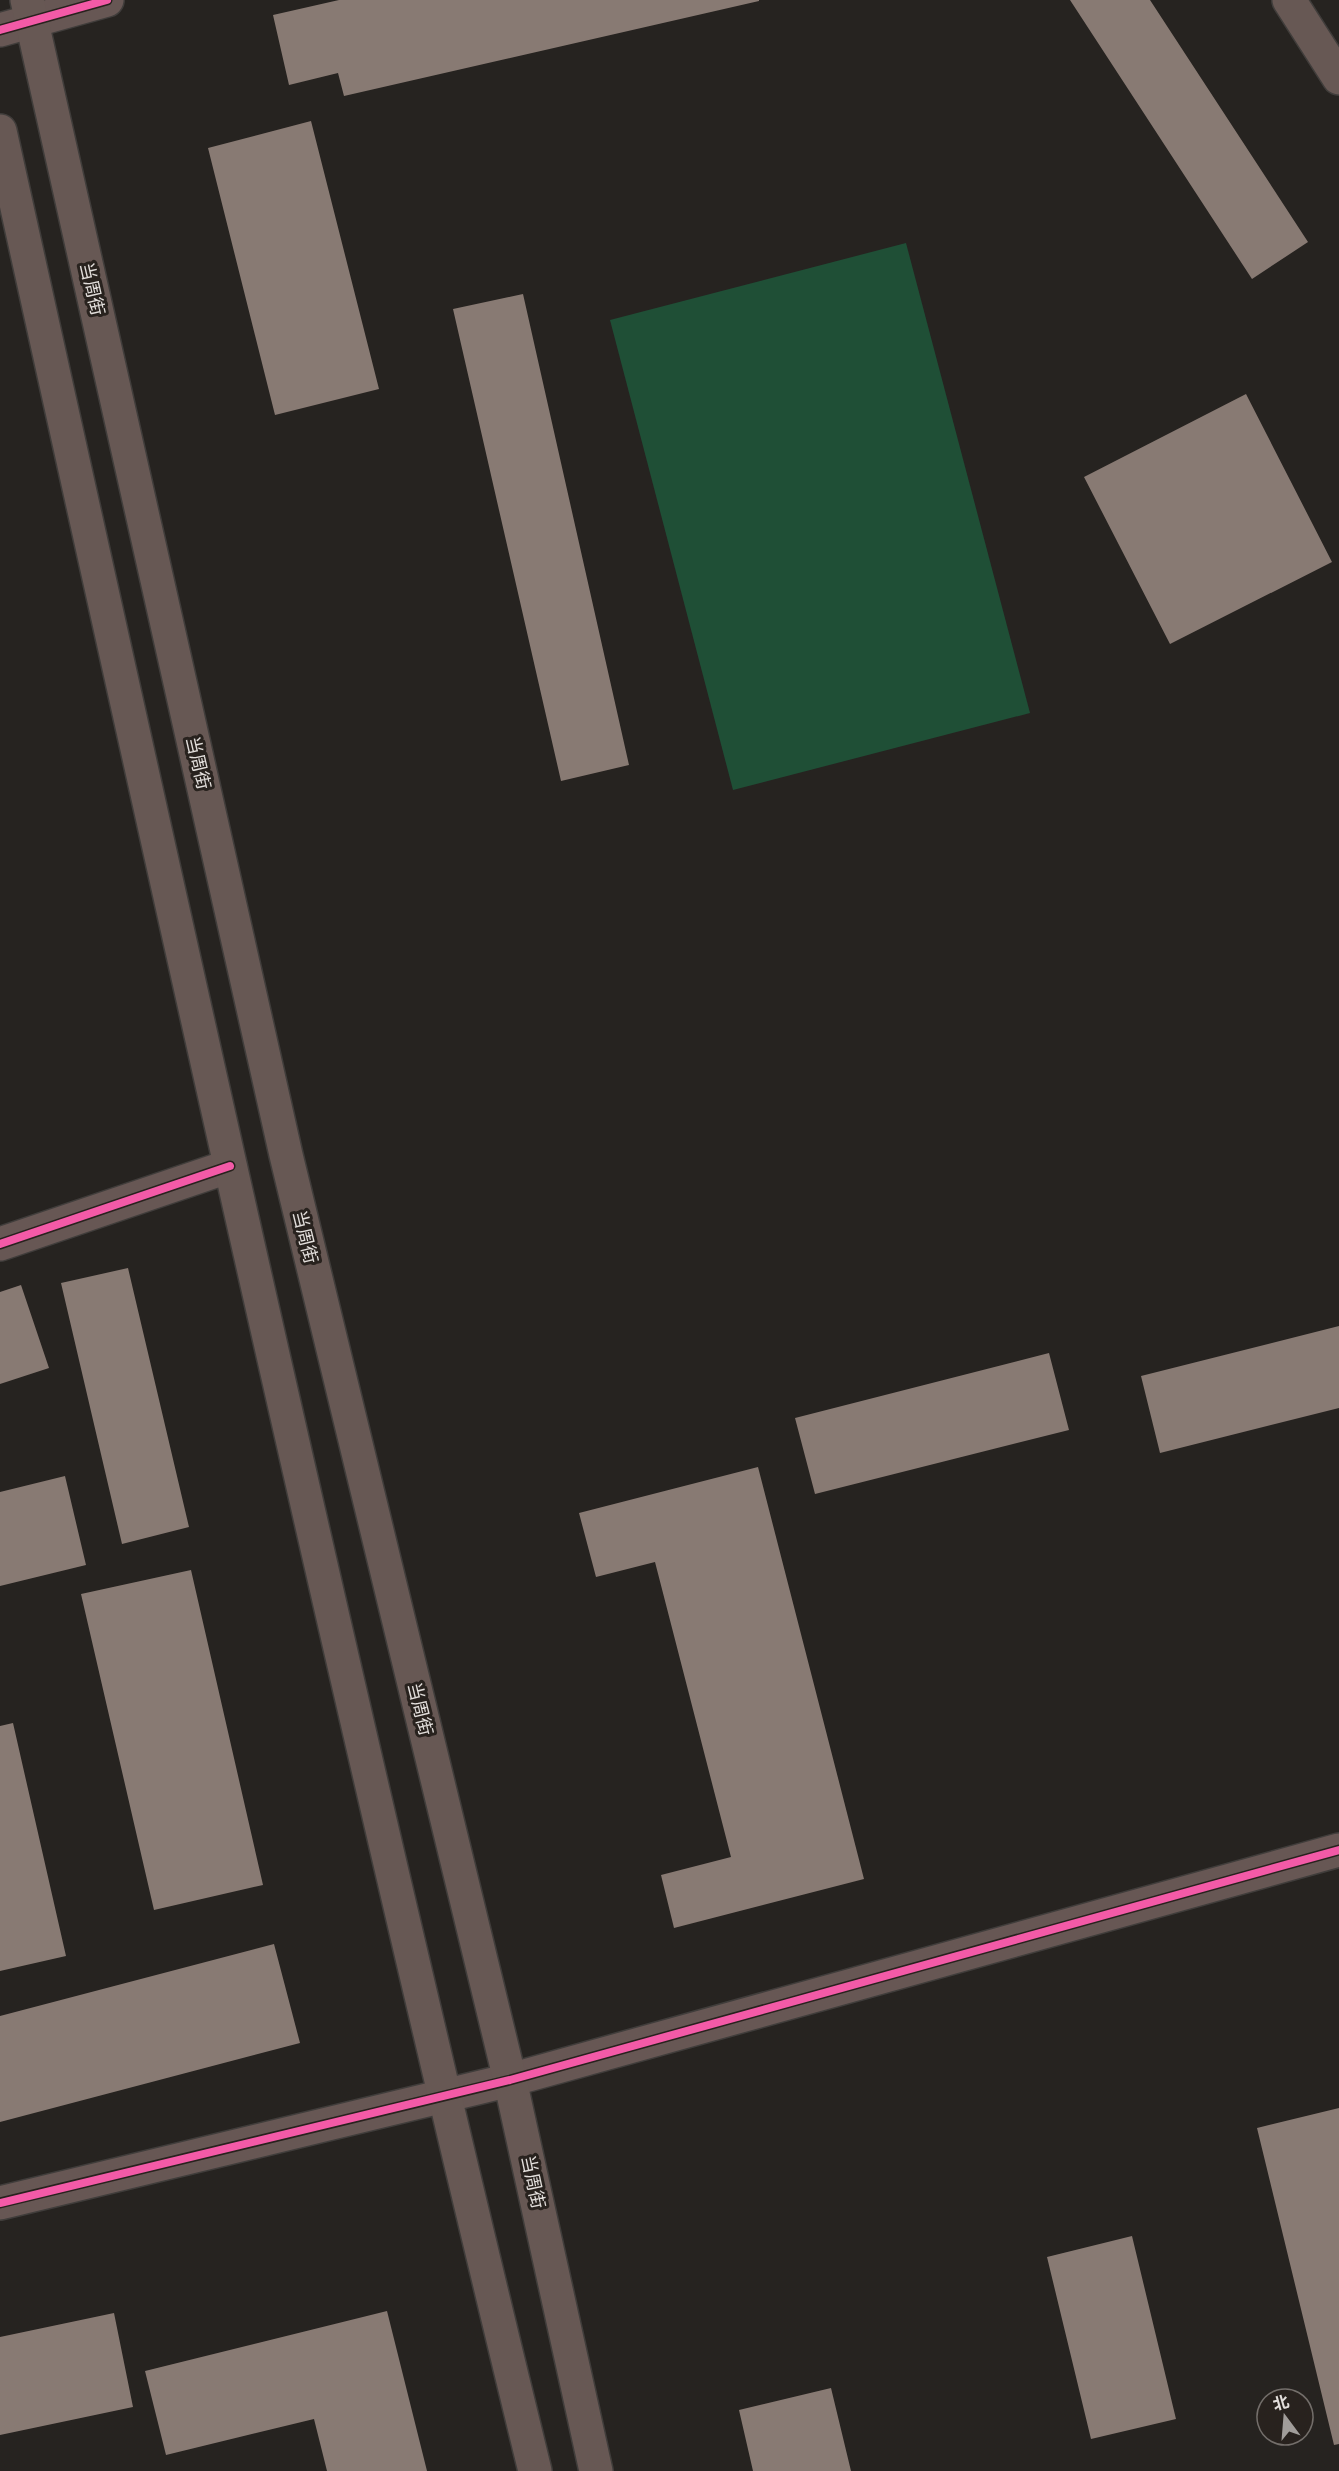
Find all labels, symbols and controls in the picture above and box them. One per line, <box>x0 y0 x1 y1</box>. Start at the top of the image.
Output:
street label: 当周街 <box>76 260 110 318</box>
street label: 当周街 <box>182 734 216 792</box>
street label: 当周街 <box>289 1208 323 1266</box>
street label: 当周街 <box>404 1680 438 1738</box>
street label: 当周街 <box>518 2153 550 2210</box>
north arrow <box>1255 2387 1315 2447</box>
text: 北 <box>1270 2391 1291 2413</box>

